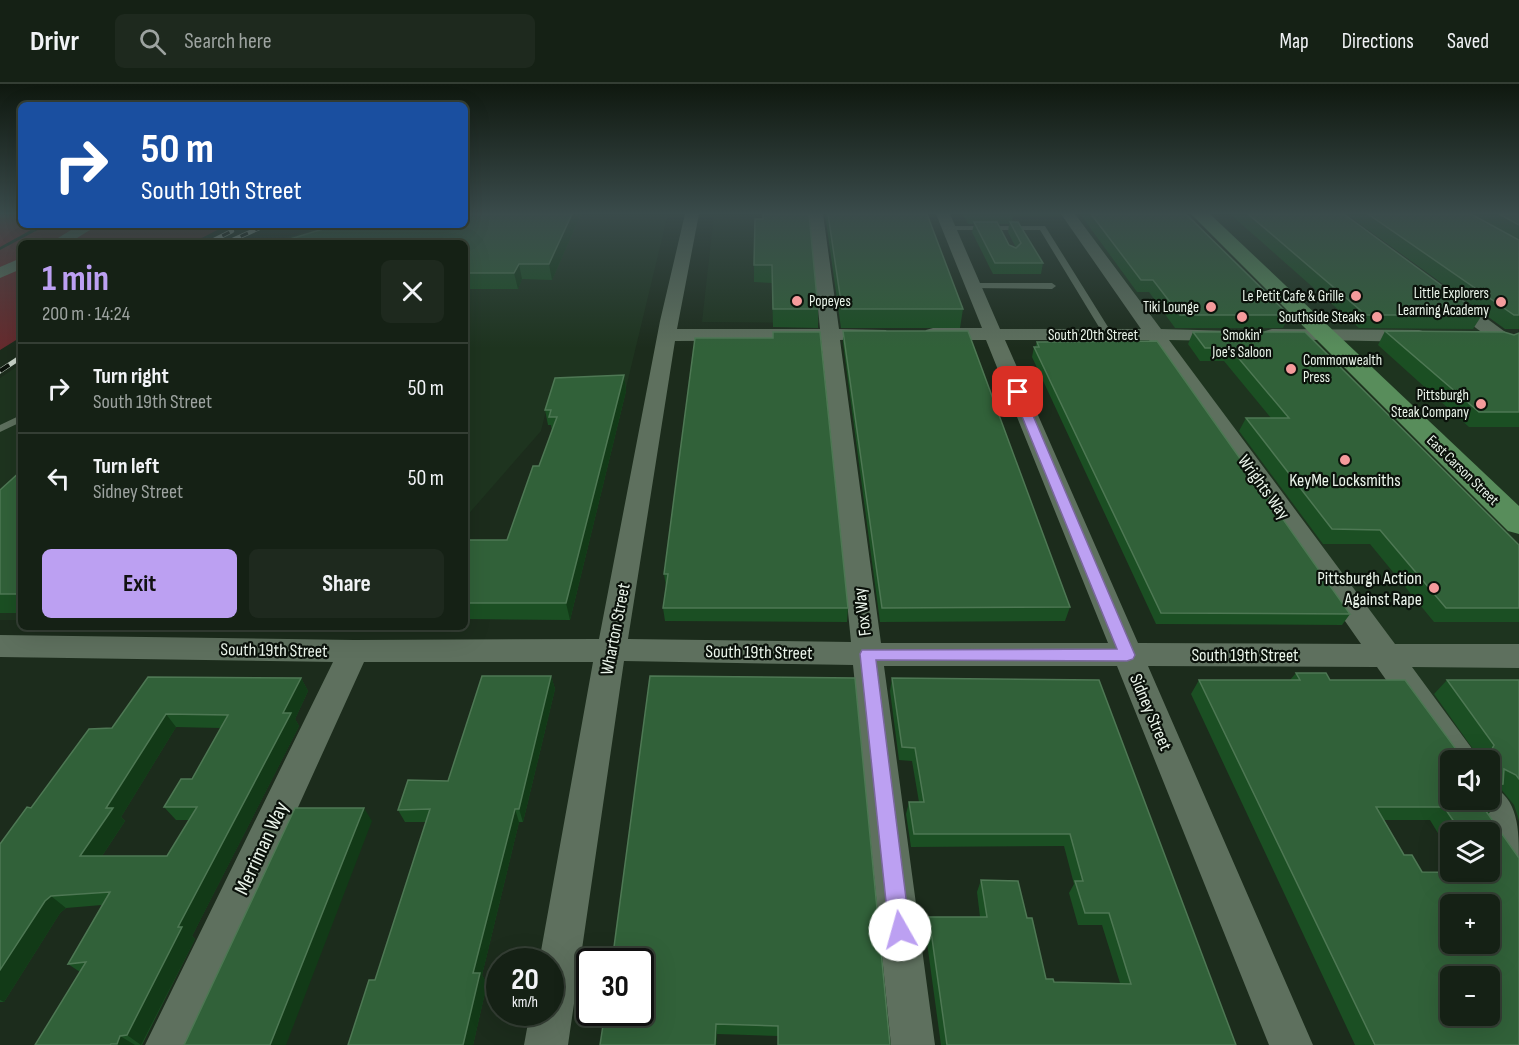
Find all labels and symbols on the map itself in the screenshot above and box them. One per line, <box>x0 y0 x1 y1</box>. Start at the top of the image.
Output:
place label: Little Explorers Learning Academy <box>1398 284 1489 320</box>
place label: Le Petit Cafe & Grille <box>1242 287 1344 306</box>
marker: Le Petit Cafe & Grille <box>1349 289 1363 303</box>
place label: Popeyes <box>809 292 851 311</box>
marker: Popeyes <box>790 294 804 308</box>
marker: Little Explorers Learning Academy <box>1494 295 1508 309</box>
place label: Tiki Lounge <box>1143 298 1199 317</box>
marker: Tiki Lounge <box>1204 300 1218 314</box>
place label: Southside Steaks <box>1279 308 1365 327</box>
marker: Smokin' Joe's Saloon <box>1235 310 1249 324</box>
marker: Southside Steaks <box>1370 310 1384 324</box>
street label: South 20th Street <box>1048 326 1139 345</box>
place label: Smokin' Joe's Saloon <box>1211 326 1272 362</box>
place label: Commonwealth Press <box>1303 351 1382 387</box>
marker: Commonwealth Press <box>1284 362 1298 376</box>
pin <box>992 366 1043 417</box>
place label: Pittsburgh Steak Company <box>1391 386 1469 422</box>
marker: Pittsburgh Steak Company <box>1474 397 1488 411</box>
street label: East Carson Street <box>1423 431 1503 510</box>
street label: Wrights Way <box>1233 451 1294 524</box>
marker: KeyMe Locksmiths <box>1338 453 1352 467</box>
place label: KeyMe Locksmiths <box>1289 470 1401 491</box>
place label: Pittsburgh Action Against Rape <box>1317 568 1422 610</box>
street label: Wharton Street <box>596 581 635 677</box>
marker: Pittsburgh Action Against Rape <box>1427 581 1441 595</box>
street label: Fox Way <box>849 587 876 637</box>
street label: South 19th Street <box>220 639 328 662</box>
street label: South 19th Street <box>705 641 813 664</box>
street label: South 19th Street <box>1191 645 1299 666</box>
street label: Sidney Street <box>1125 671 1176 754</box>
street label: Merriman Way <box>229 798 294 899</box>
position arrow <box>868 898 932 962</box>
speed limit sign: 30 <box>576 948 654 1026</box>

